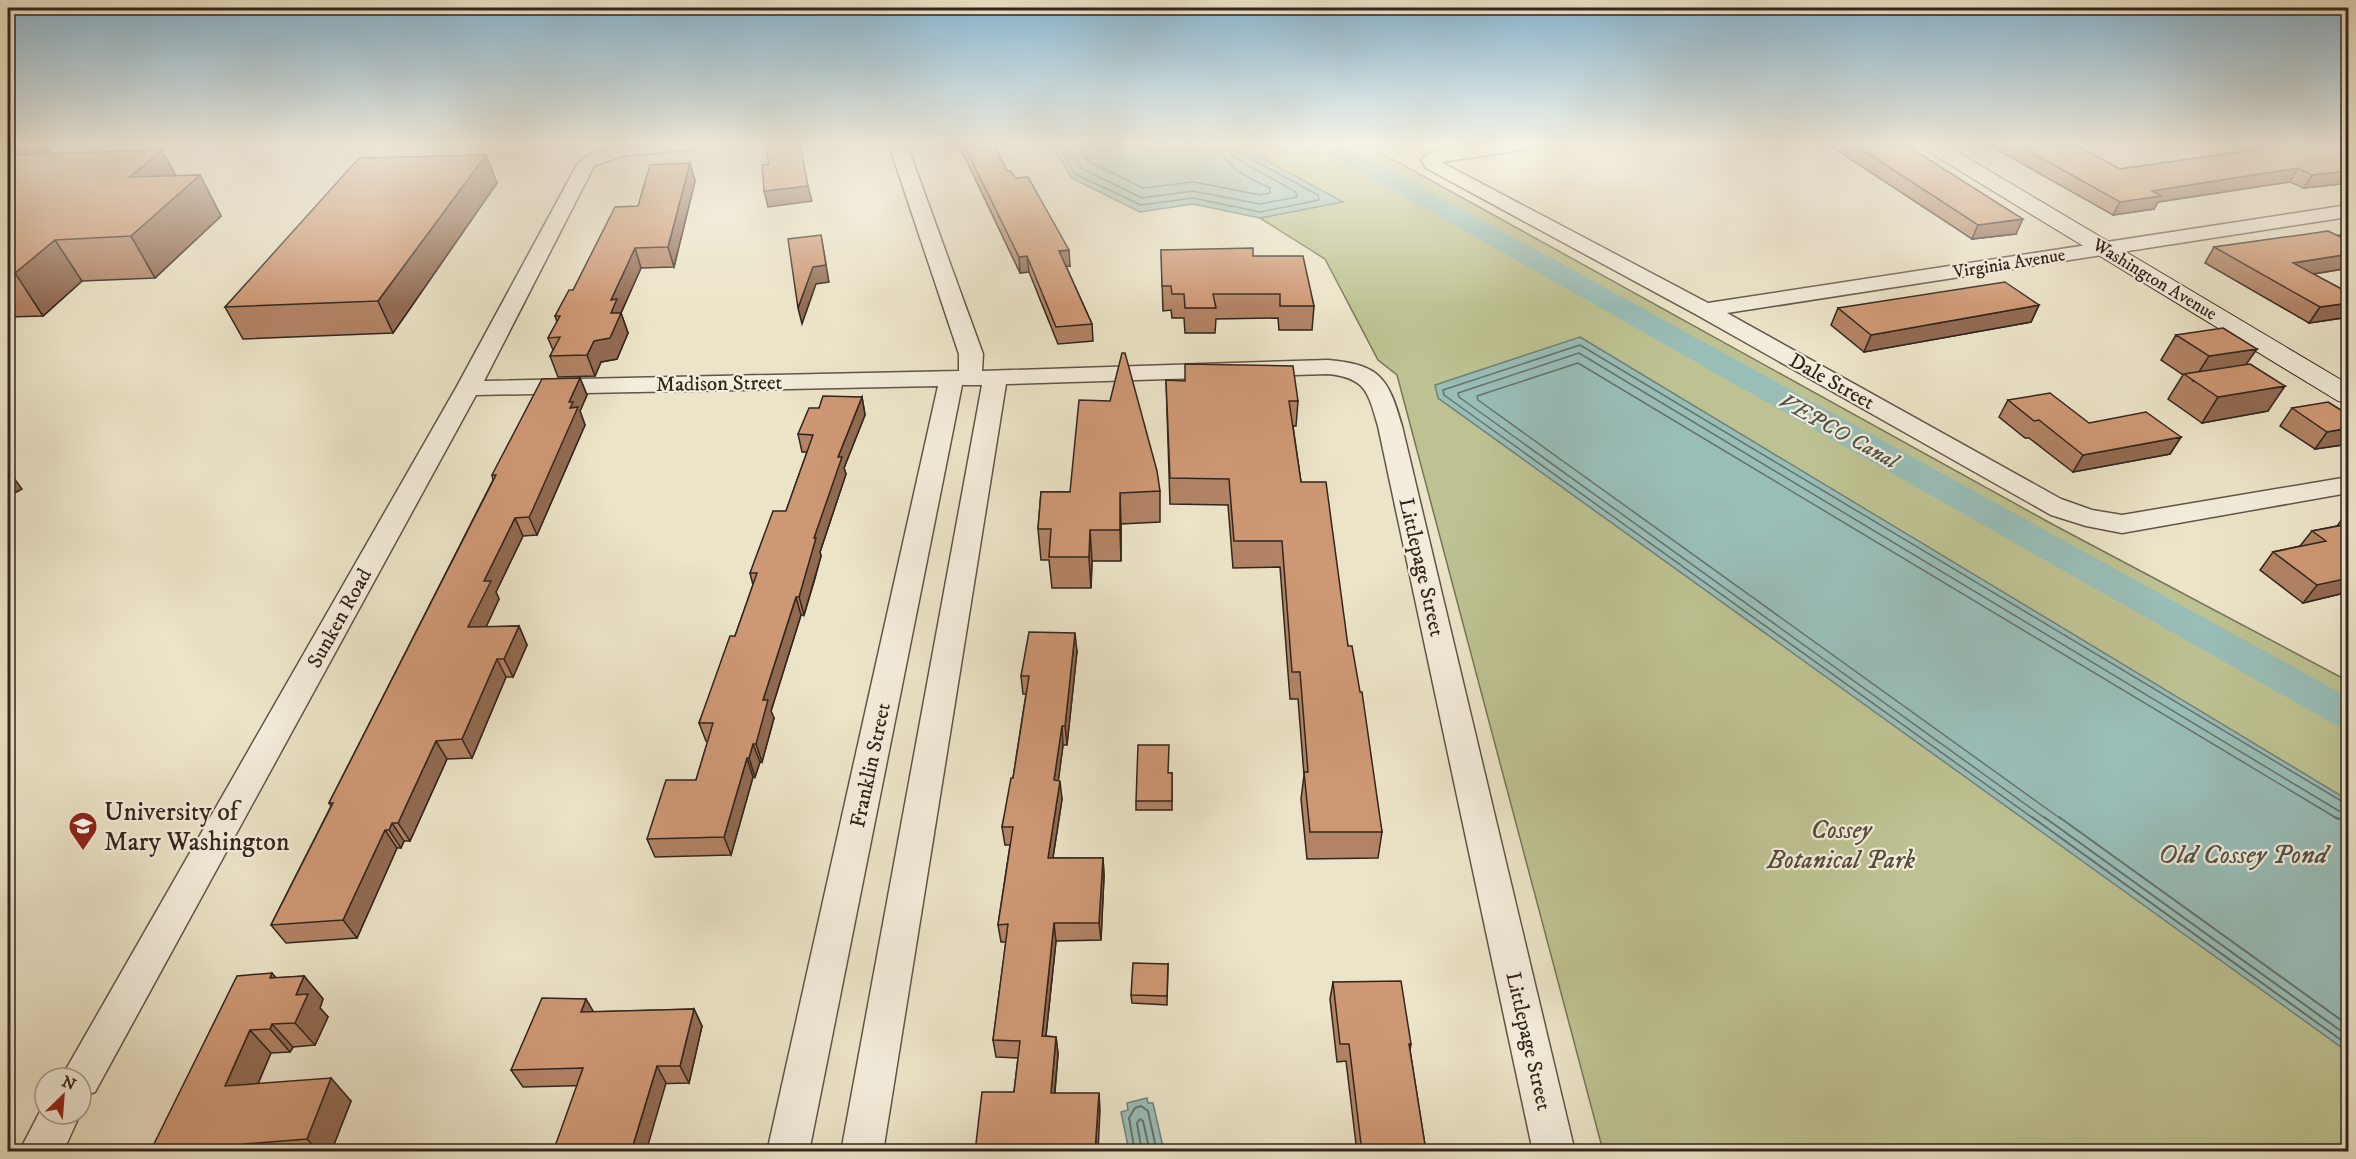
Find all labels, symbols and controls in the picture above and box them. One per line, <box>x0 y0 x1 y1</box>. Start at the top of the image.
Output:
street label: Washington Avenue <box>2088 234 2221 326</box>
street label: Virginia Avenue <box>1950 244 2067 284</box>
street label: Dale Street <box>1784 348 1879 416</box>
street label: Madison Street <box>656 370 783 398</box>
water label: VEPCO Canal <box>1774 388 1905 476</box>
street label: Littlepage Street <box>1392 495 1450 639</box>
street label: Sunken Road <box>302 564 378 673</box>
street label: Franklin Street <box>845 700 897 830</box>
place label: University of Mary Washington <box>104 796 290 859</box>
school or university icon: University of Mary Washington <box>67 810 99 852</box>
park label: Cossey Botanical Park <box>1766 814 1915 877</box>
water label: Old Cossey Pond <box>2158 838 2332 872</box>
street label: Littlepage Street <box>1499 969 1557 1113</box>
north arrow <box>33 1066 93 1126</box>
text: N <box>59 1071 79 1095</box>

